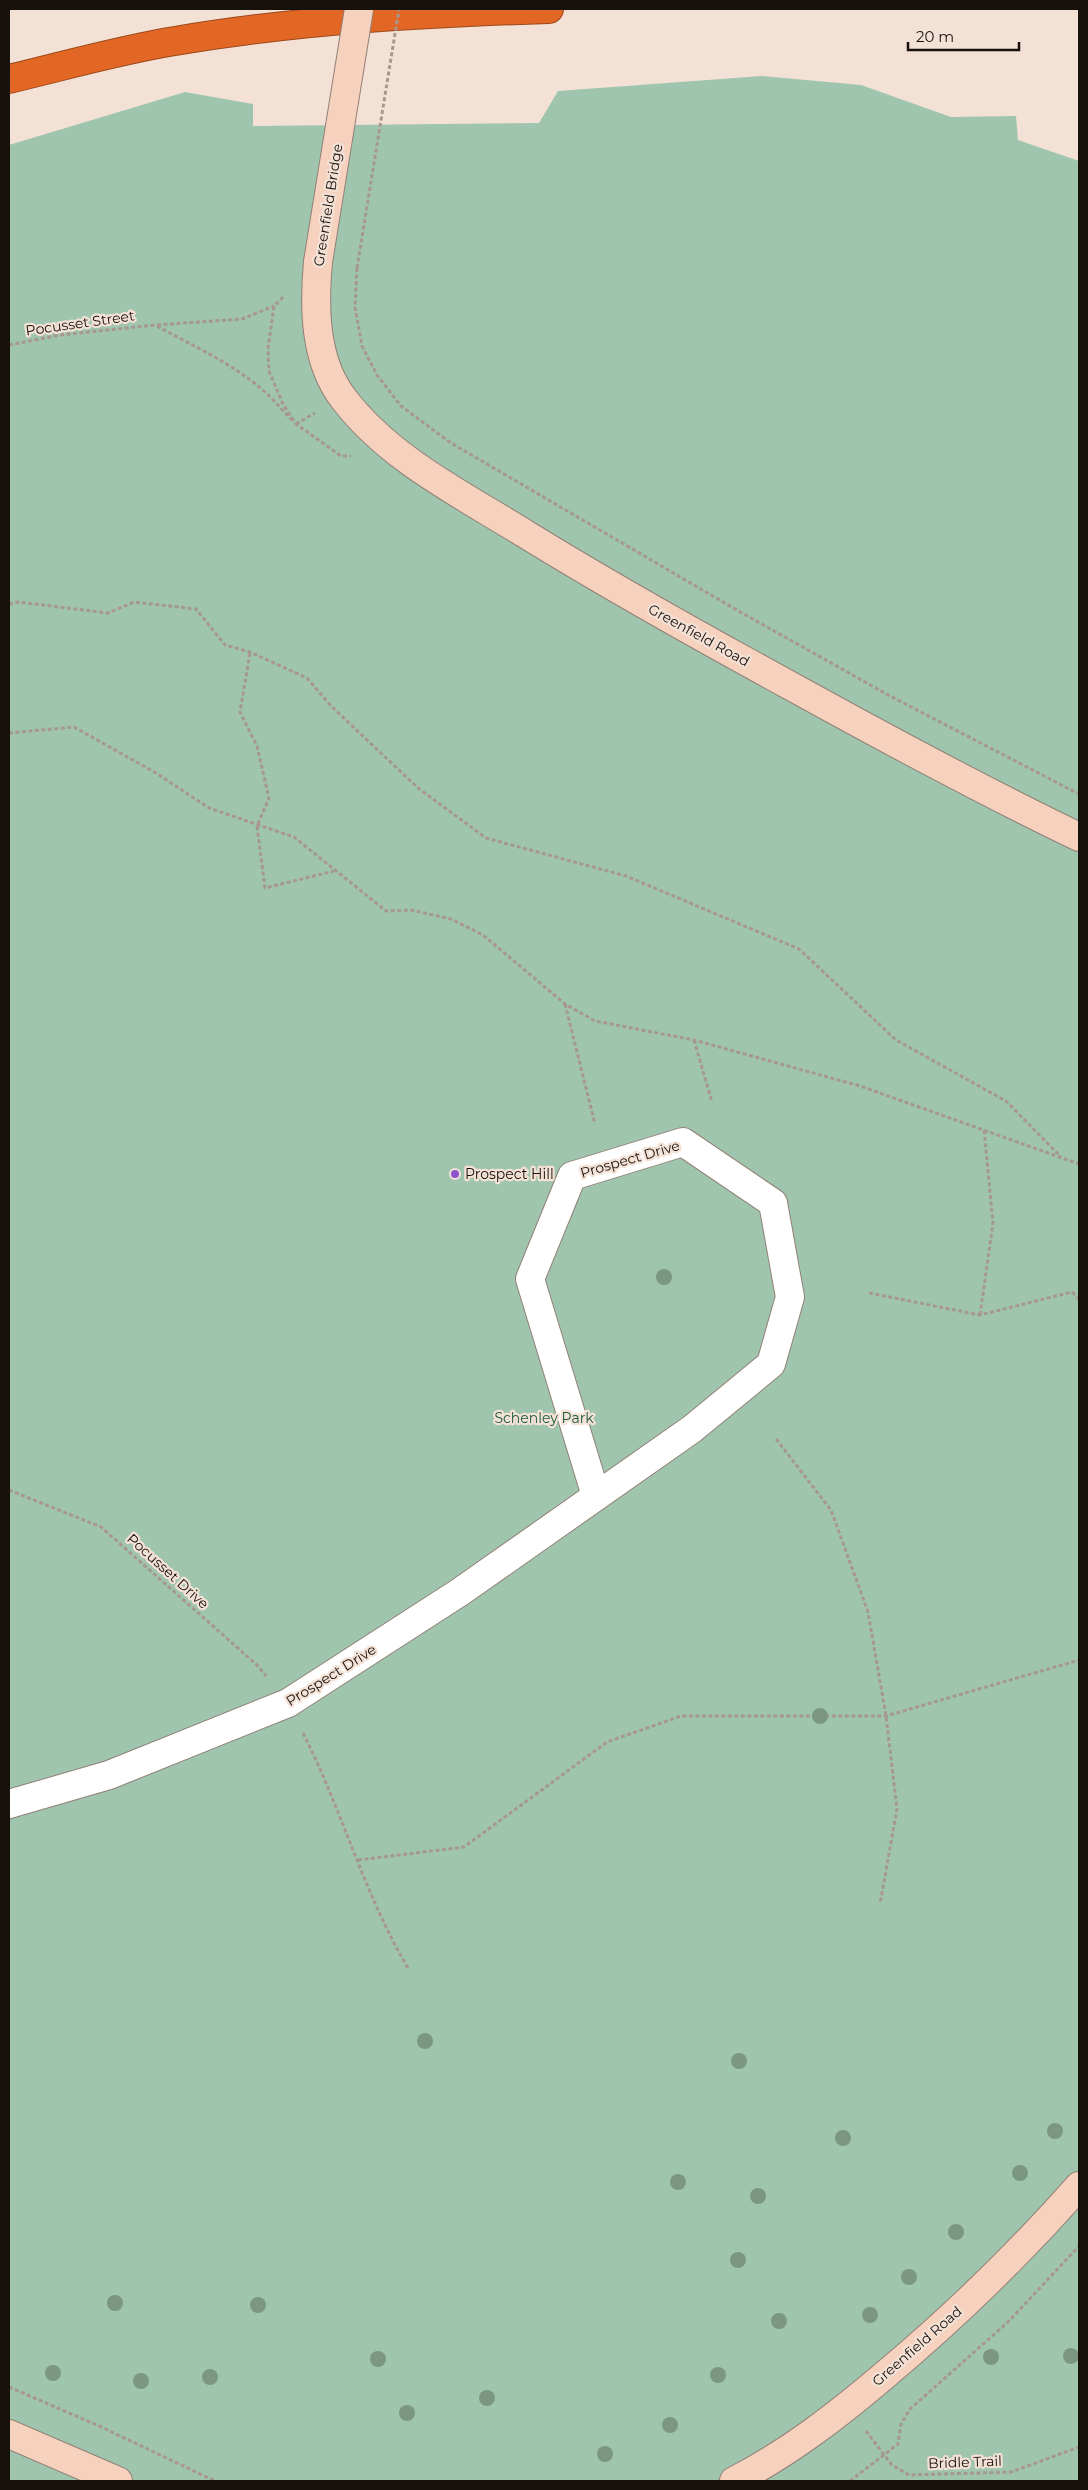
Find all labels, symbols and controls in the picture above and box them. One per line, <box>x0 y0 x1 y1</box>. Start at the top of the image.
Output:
scale bar <box>908 20 1019 52</box>
text: 20 m <box>916 27 954 46</box>
street label: Greenfield Bridge <box>309 142 347 268</box>
street label: Pocusset Street <box>24 306 136 340</box>
street label: Greenfield Road <box>645 600 753 670</box>
street label: Prospect Drive <box>578 1136 682 1182</box>
place label: Prospect Hill <box>465 1165 554 1183</box>
marker: Prospect Hill <box>449 1168 461 1180</box>
park label: Schenley Park <box>494 1409 594 1427</box>
street label: Pocusset Drive <box>123 1529 213 1613</box>
street label: Prospect Drive <box>283 1640 379 1710</box>
street label: Greenfield Road <box>868 2302 966 2390</box>
street label: Bridle Trail <box>928 2452 1002 2472</box>

